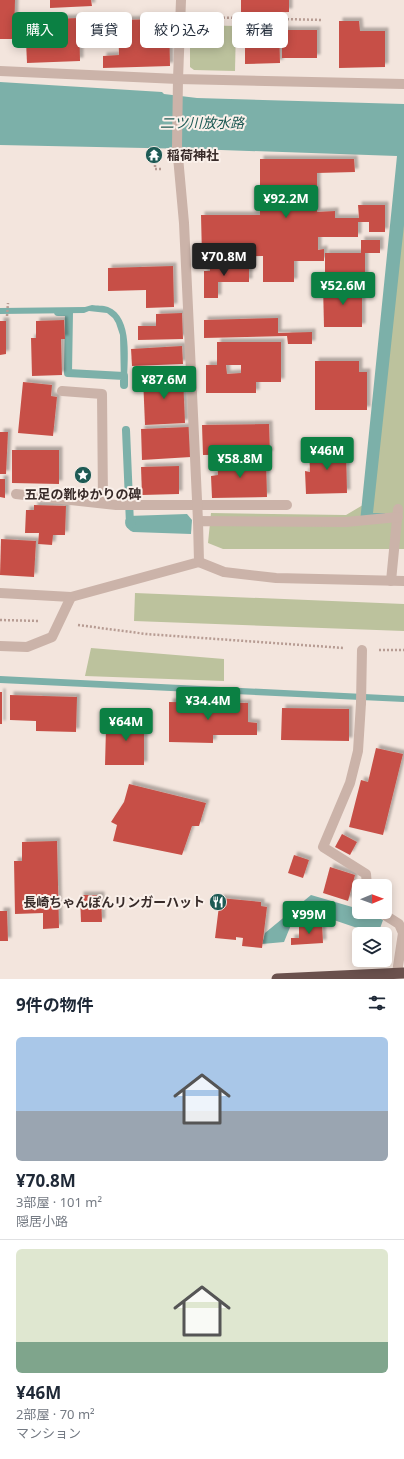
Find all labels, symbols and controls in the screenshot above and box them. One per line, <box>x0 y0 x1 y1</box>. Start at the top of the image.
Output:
chip: 購入 <box>12 12 68 48</box>
chip: 賃貸 <box>76 12 132 48</box>
chip: 絞り込み <box>140 12 224 48</box>
chip: 新着 <box>232 12 288 48</box>
water label: 二ツ川放水路 <box>160 113 245 132</box>
temple icon: 稲荷神社 <box>144 145 164 165</box>
place label: 稲荷神社 <box>167 146 219 164</box>
pin: ¥92.2M <box>253 185 319 219</box>
text: ¥92.2M <box>263 189 309 207</box>
pin: ¥70.8M <box>191 243 257 277</box>
text: ¥70.8M <box>201 247 247 265</box>
pin: ¥52.6M <box>310 272 376 306</box>
text: ¥52.6M <box>320 276 366 294</box>
pin: ¥87.6M <box>131 366 197 400</box>
text: ¥87.6M <box>141 370 187 388</box>
pin: ¥46M <box>303 437 351 471</box>
text: ¥46M <box>310 441 344 459</box>
pin: ¥58.8M <box>207 445 273 479</box>
text: ¥58.8M <box>217 449 263 467</box>
place icon: 五足の靴ゆかりの碑 <box>73 465 93 485</box>
place label: 五足の靴ゆかりの碑 <box>24 485 142 503</box>
pin: ¥34.4M <box>175 687 241 721</box>
text: ¥34.4M <box>185 691 231 709</box>
pin: ¥64M <box>102 708 150 742</box>
text: ¥64M <box>109 712 143 730</box>
north arrow <box>352 879 392 919</box>
map controls <box>352 879 392 967</box>
restaurant icon: 長崎ちゃんぽんリンガーハット <box>208 892 228 912</box>
place label: 長崎ちゃんぽんリンガーハット <box>23 893 205 911</box>
pin: ¥99M <box>285 901 333 935</box>
text: ¥99M <box>292 905 326 923</box>
button: layers <box>352 927 392 967</box>
icon: filters <box>366 992 388 1014</box>
text: 9件の物件 <box>16 993 94 1016</box>
icon: home <box>166 1063 238 1135</box>
text: ¥70.8M <box>16 1169 76 1192</box>
text: 3部屋 · 101 m² <box>16 1193 102 1211</box>
text: 隠居小路 <box>16 1212 68 1230</box>
icon: home <box>166 1275 238 1347</box>
text: ¥46M <box>16 1381 61 1404</box>
text: 2部屋 · 70 m² <box>16 1405 95 1423</box>
text: マンション <box>16 1424 81 1442</box>

